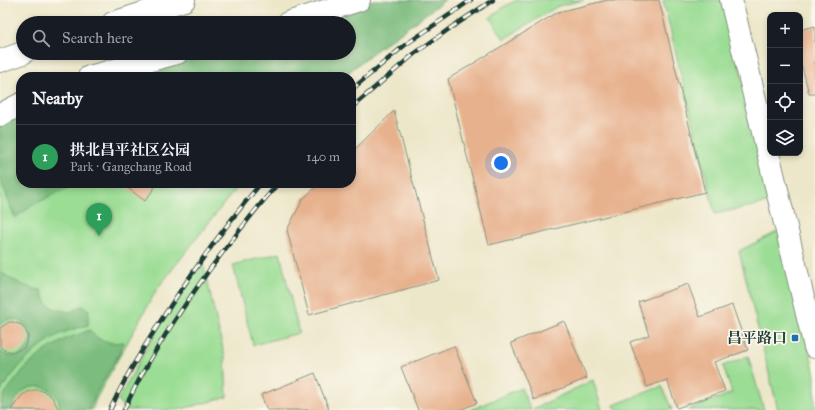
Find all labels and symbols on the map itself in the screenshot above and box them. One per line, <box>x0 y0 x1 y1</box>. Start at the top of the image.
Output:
your location <box>491 153 511 173</box>
pin: 1 <box>86 203 112 236</box>
place label: 昌平路口 <box>727 329 787 347</box>
marker: 昌平路口 <box>790 333 800 343</box>

